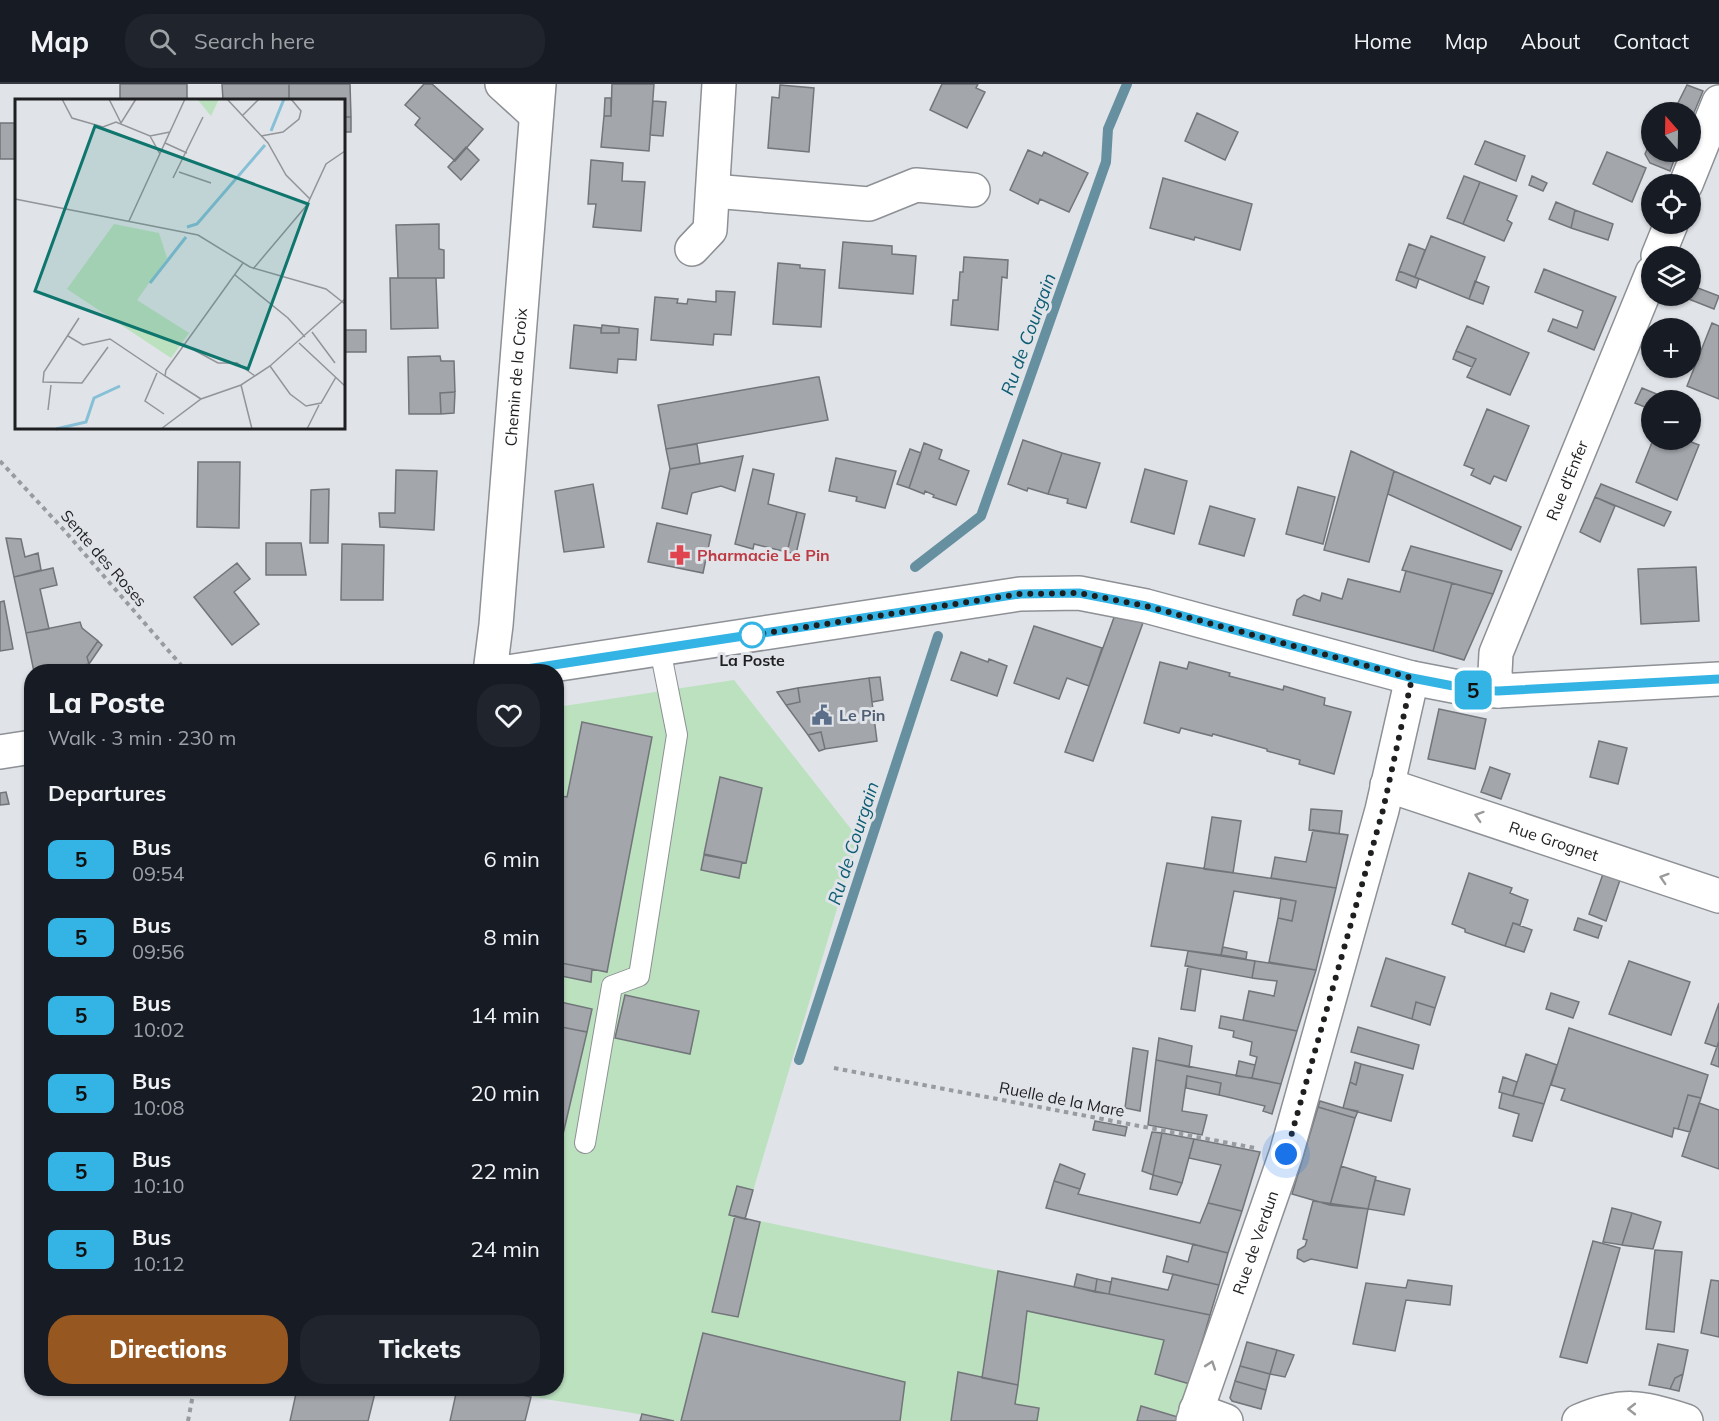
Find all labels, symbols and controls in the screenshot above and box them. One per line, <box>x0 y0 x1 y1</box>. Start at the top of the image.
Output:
search box <box>125 14 545 68</box>
text: Map <box>30 24 89 59</box>
icon: search <box>146 25 179 58</box>
text: Search here <box>194 27 315 55</box>
text: Home <box>1354 28 1412 54</box>
text: Map <box>1445 28 1488 54</box>
text: About <box>1521 28 1580 54</box>
text: Contact <box>1613 28 1689 54</box>
inset map <box>15 99 345 429</box>
north arrow <box>1641 102 1701 162</box>
map controls <box>1641 102 1701 450</box>
button: locate <box>1641 174 1701 234</box>
button: layers <box>1641 246 1701 306</box>
water label: Ru de Courgain <box>995 270 1061 398</box>
street label: Chemin de la Croix <box>500 307 531 447</box>
button: + <box>1641 318 1701 378</box>
button: − <box>1641 390 1701 450</box>
street label: Rue d'Enfer <box>1542 437 1592 523</box>
street label: Sente des Roses <box>57 506 151 610</box>
pharmacy icon: Pharmacie Le Pin <box>668 543 692 567</box>
place label: Pharmacie Le Pin <box>697 545 830 565</box>
marker: La Poste <box>739 622 765 648</box>
place label: La Poste <box>719 650 785 670</box>
line badge: 5 <box>1454 670 1492 710</box>
text: 5 <box>1467 677 1479 703</box>
button: heart <box>477 684 540 747</box>
text: La Poste <box>48 685 165 720</box>
public building icon: Le Pin <box>810 703 834 727</box>
place label: Le Pin <box>839 705 886 725</box>
text: Walk · 3 min · 230 m <box>48 725 236 750</box>
text: Departures <box>48 779 166 807</box>
water label: Ru de Courgain <box>822 779 884 907</box>
one-way arrow <box>1474 811 1485 823</box>
street label: Rue Grognet <box>1507 817 1602 865</box>
text: Bus <box>132 833 171 861</box>
text: 6 min <box>484 845 540 873</box>
text: 5 <box>75 846 87 872</box>
text: 09:54 <box>132 861 185 886</box>
one-way arrow <box>1659 872 1669 885</box>
text: Bus <box>132 911 171 939</box>
text: 8 min <box>484 923 540 951</box>
text: 5 <box>75 924 87 950</box>
text: 09:56 <box>132 939 185 964</box>
text: Bus <box>132 989 171 1017</box>
text: 14 min <box>470 1001 540 1029</box>
text: 5 <box>75 1002 87 1028</box>
text: 10:02 <box>132 1017 185 1042</box>
text: Bus <box>132 1067 171 1095</box>
street label: Ruelle de la Mare <box>998 1077 1126 1121</box>
text: 20 min <box>470 1079 540 1107</box>
text: 5 <box>75 1080 87 1106</box>
text: 10:08 <box>132 1095 185 1120</box>
your location <box>1271 1139 1301 1169</box>
text: Bus <box>132 1145 171 1173</box>
text: 22 min <box>470 1157 540 1185</box>
text: 5 <box>75 1158 87 1184</box>
text: 10:10 <box>132 1173 185 1198</box>
street label: Rue de Verdun <box>1228 1188 1282 1297</box>
text: Bus <box>132 1223 171 1251</box>
text: 24 min <box>470 1235 540 1263</box>
text: 5 <box>75 1236 87 1262</box>
text: 10:12 <box>132 1251 185 1276</box>
button: Directions <box>48 1315 288 1384</box>
button: Tickets <box>300 1315 540 1384</box>
one-way arrow <box>1204 1361 1217 1371</box>
one-way arrow <box>1628 1403 1637 1415</box>

